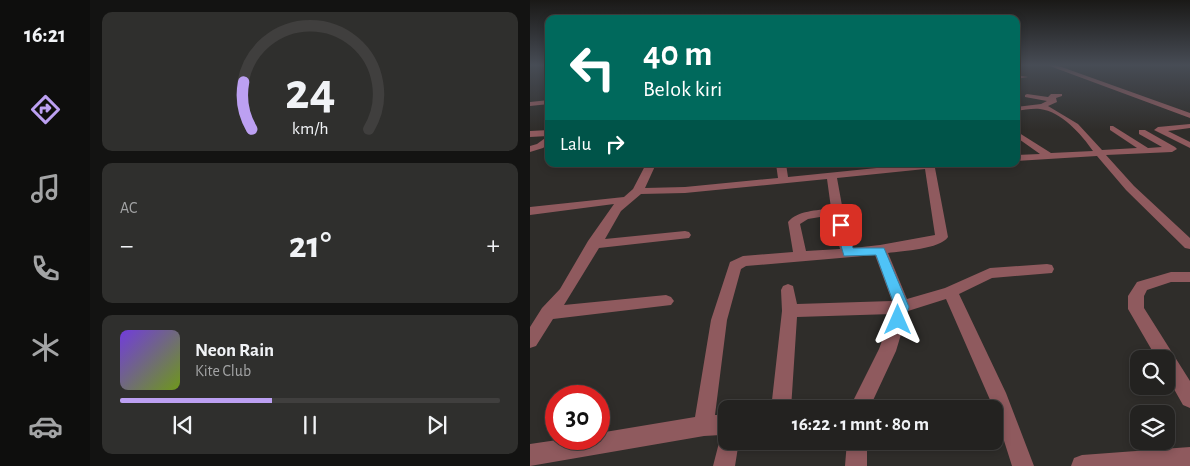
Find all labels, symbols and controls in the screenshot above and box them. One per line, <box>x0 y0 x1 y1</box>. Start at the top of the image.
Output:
text: 16:21 <box>24 24 66 46</box>
icon: left <box>560 35 625 100</box>
text: 40 m <box>643 37 712 72</box>
text: 24 <box>285 66 335 118</box>
text: Belok kiri <box>643 78 722 100</box>
icon: directions <box>28 92 63 127</box>
text: km/h <box>292 120 328 138</box>
icon: right <box>601 130 629 158</box>
text: Lalu <box>560 135 591 154</box>
icon: music <box>28 171 63 206</box>
text: AC <box>120 200 137 216</box>
pin <box>820 204 862 246</box>
icon: arrive <box>827 211 855 239</box>
text: 21° <box>289 227 331 265</box>
text: − <box>120 232 133 260</box>
text: + <box>487 232 500 260</box>
icon: phone <box>28 251 63 286</box>
position arrow <box>871 293 923 345</box>
icon: climate <box>28 330 63 365</box>
text: Neon Rain <box>195 341 274 360</box>
map controls <box>1130 350 1175 450</box>
button: search <box>1130 350 1175 395</box>
text: Kite Club <box>195 363 251 379</box>
speed limit sign: 30 <box>545 385 610 450</box>
button: layers <box>1130 405 1175 450</box>
icon: car <box>28 409 63 444</box>
icon: previous <box>169 411 197 439</box>
icon: pause <box>296 411 324 439</box>
icon: next <box>423 411 451 439</box>
text: 16:22 · 1 mnt · 80 m <box>792 415 929 434</box>

